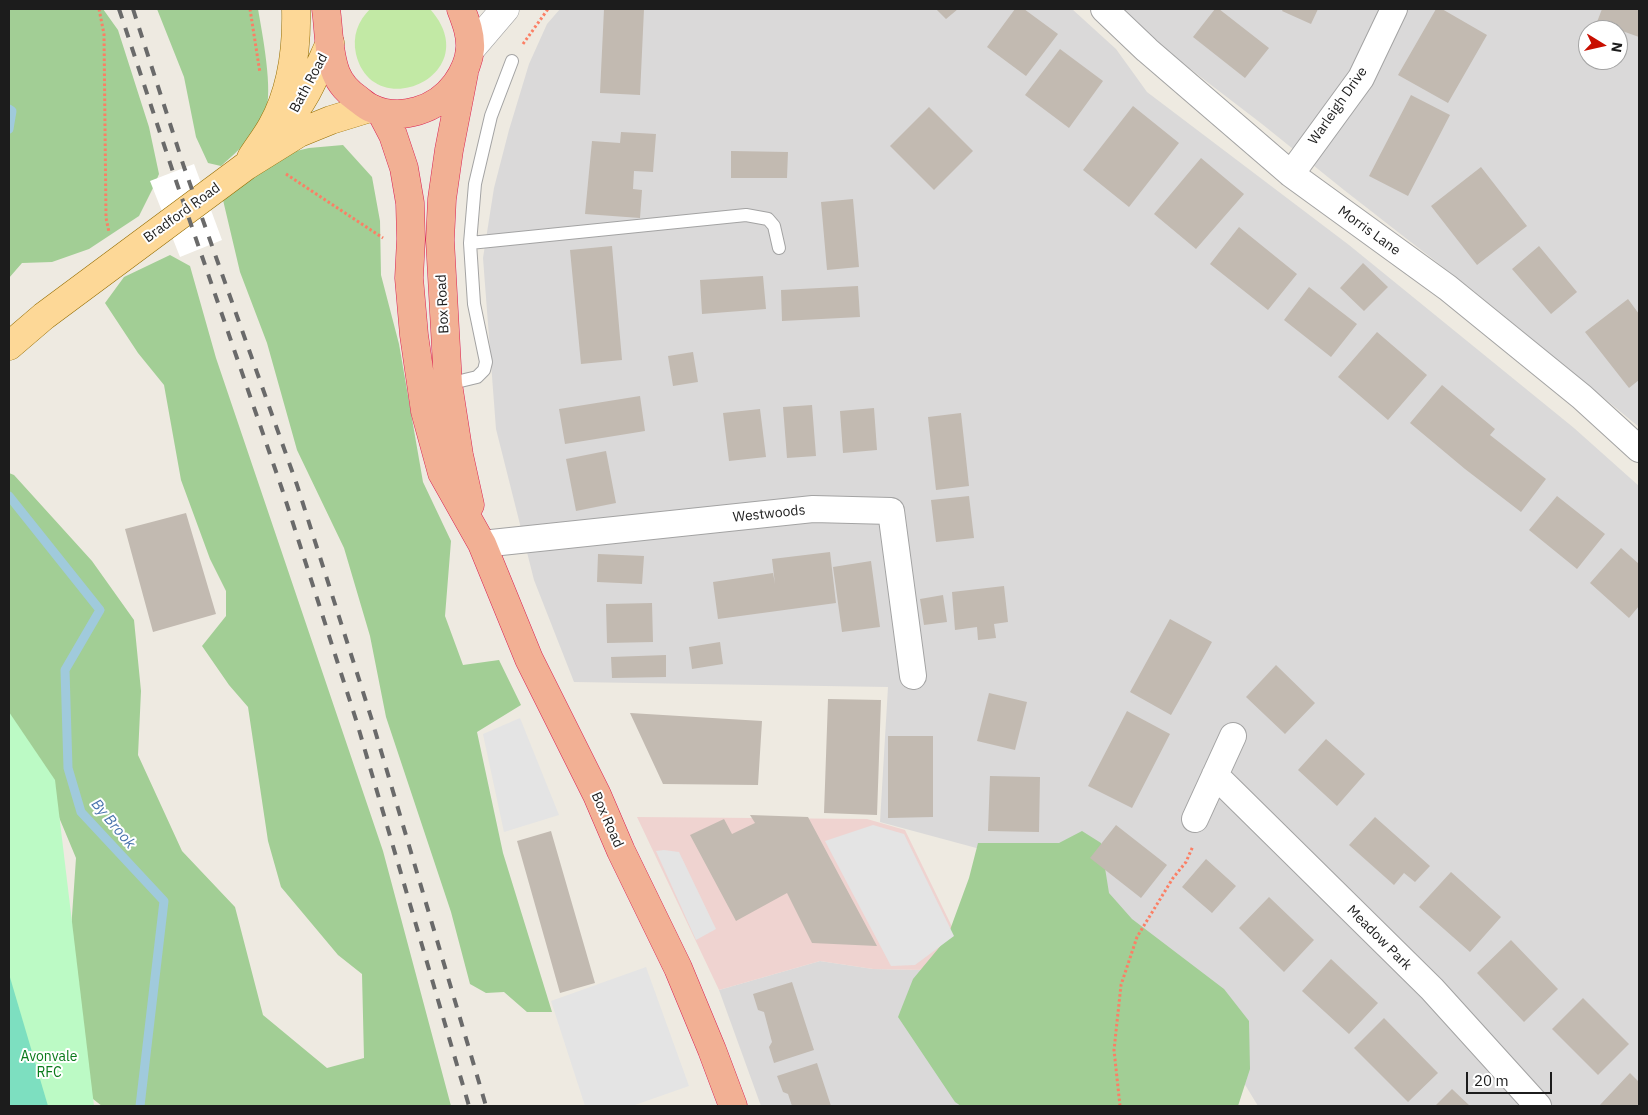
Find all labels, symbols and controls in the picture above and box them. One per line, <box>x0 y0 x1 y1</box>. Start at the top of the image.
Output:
north arrow <box>1578 20 1628 70</box>
text: N <box>1607 41 1627 54</box>
street label: Bath Road <box>286 50 332 116</box>
street label: Warleigh Drive <box>1305 64 1371 148</box>
street label: Bradford Road <box>140 180 224 246</box>
street label: Morris Lane <box>1334 203 1404 259</box>
street label: Box Road <box>433 274 453 334</box>
street label: Westwoods <box>732 502 806 526</box>
street label: Box Road <box>587 789 627 851</box>
water label: By Brook <box>87 796 139 852</box>
street label: Meadow Park <box>1343 902 1415 974</box>
park label: Avonvale RFC <box>21 1049 77 1082</box>
scale bar <box>1468 1062 1554 1094</box>
text: 20 m <box>1474 1071 1509 1090</box>

